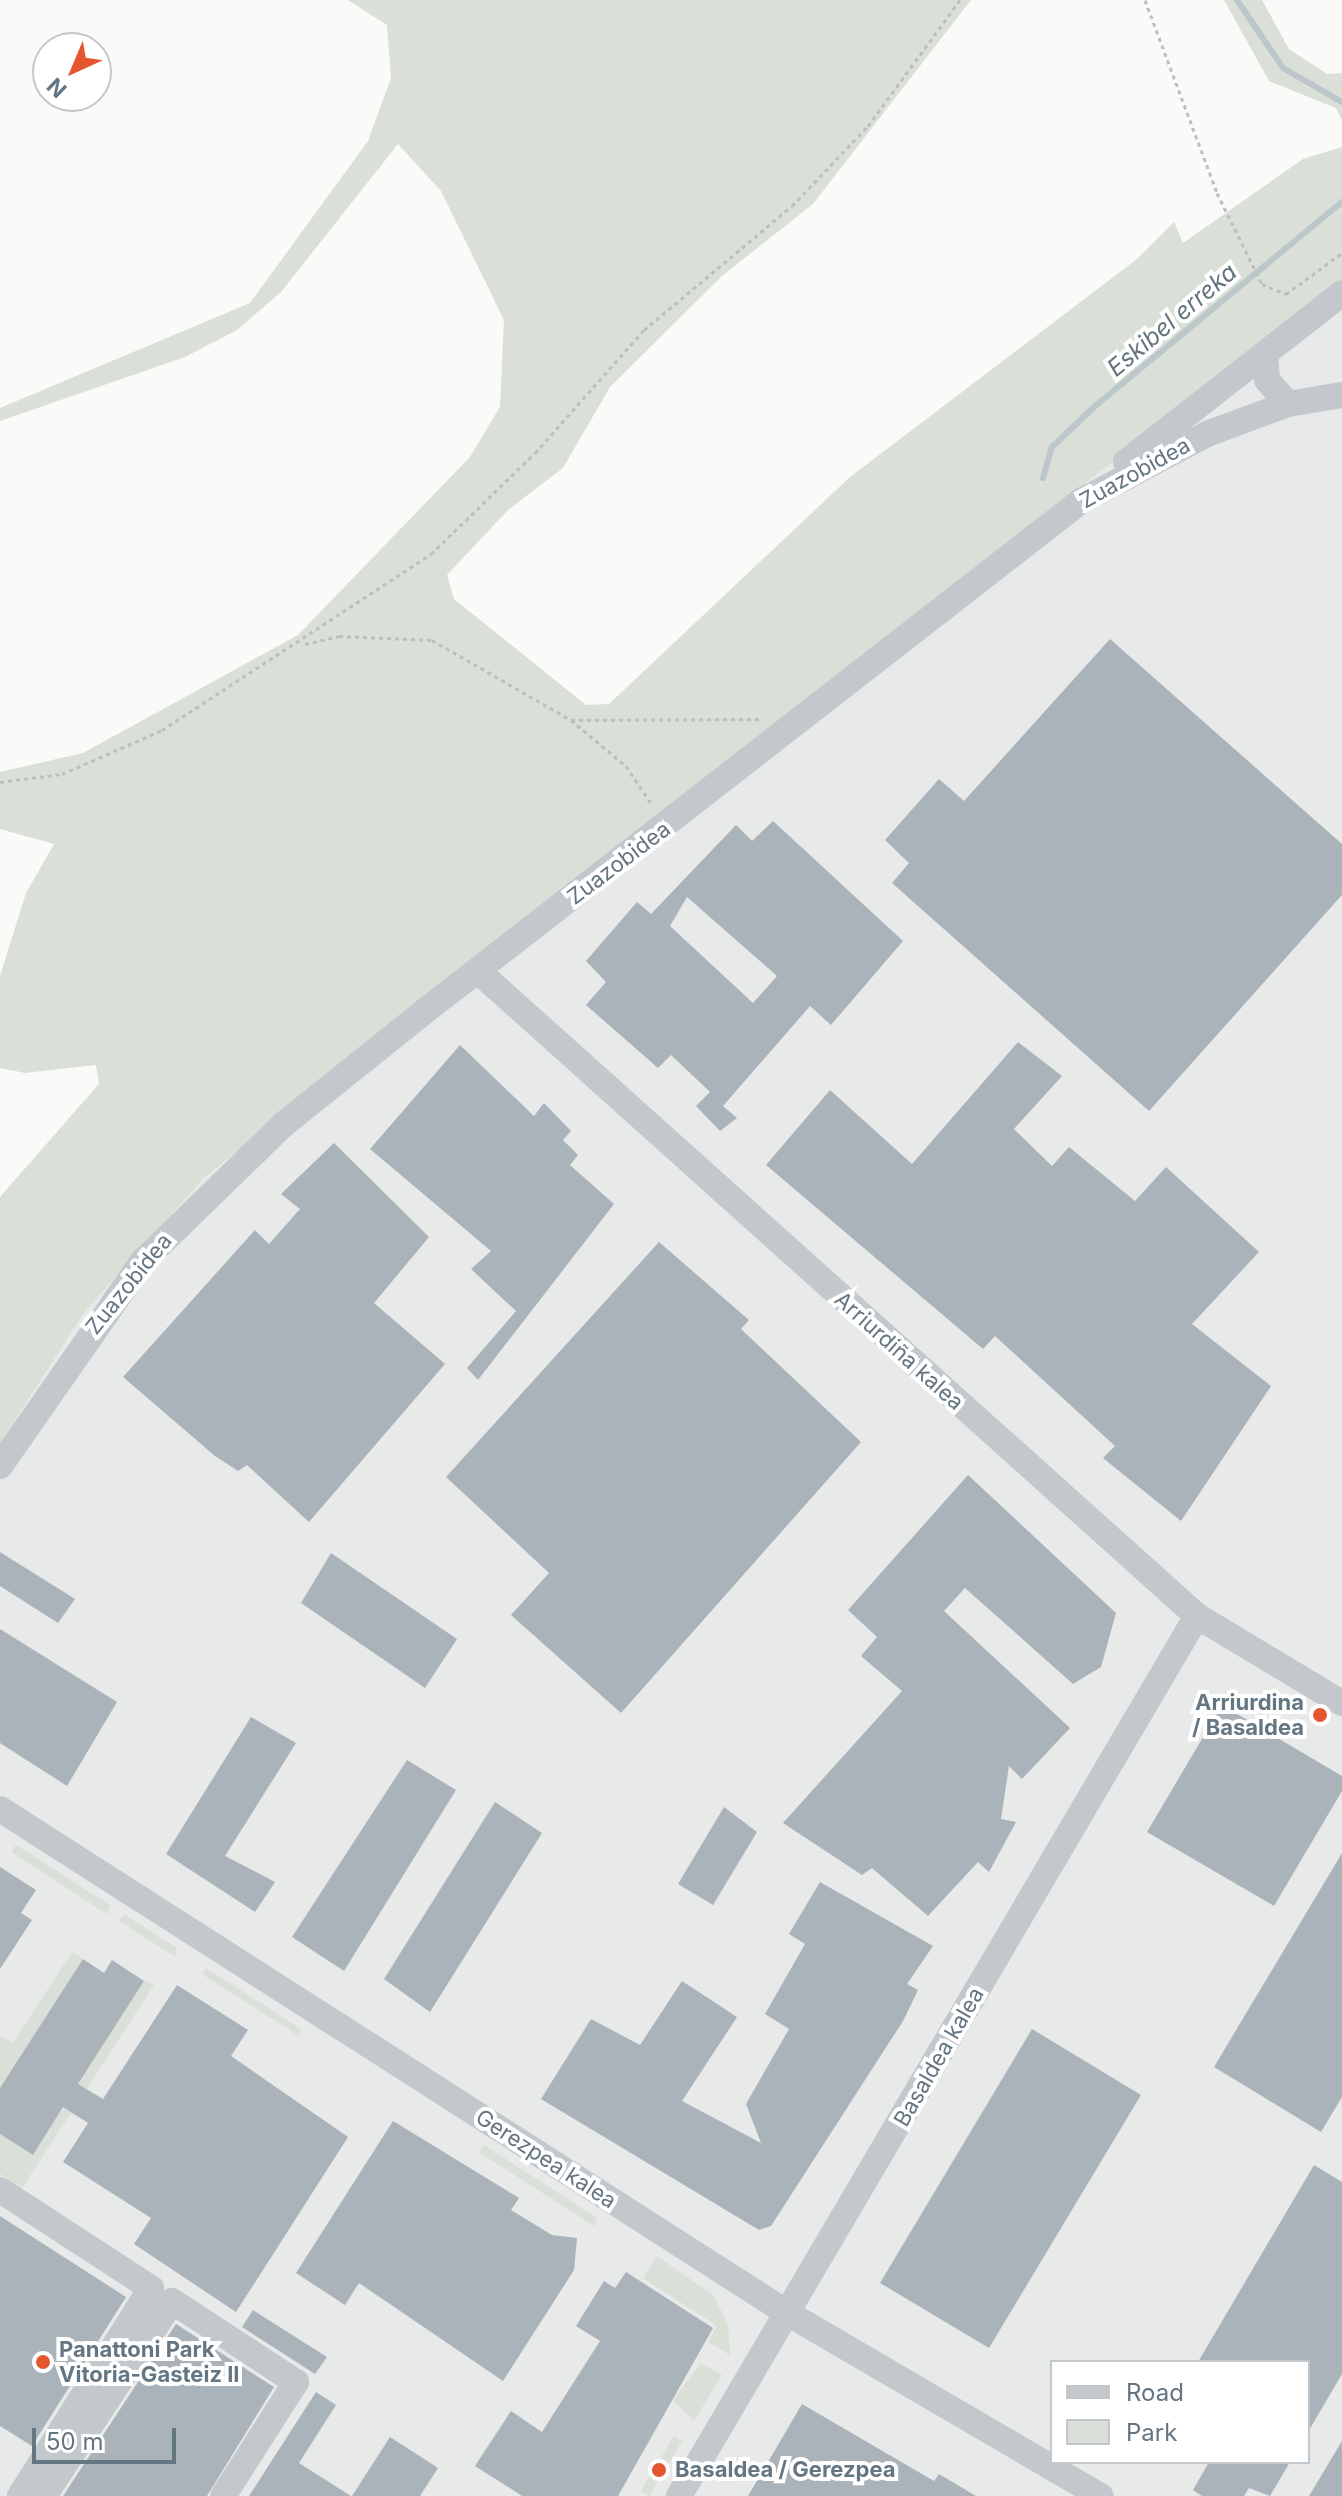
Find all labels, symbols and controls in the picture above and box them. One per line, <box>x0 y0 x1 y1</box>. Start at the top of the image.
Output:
north arrow <box>32 32 112 112</box>
text: N <box>42 73 72 103</box>
water label: Eskibel erreka <box>1101 257 1243 383</box>
street label: Zuazobidea <box>1075 432 1195 514</box>
street label: Zuazobidea <box>562 816 676 910</box>
street label: Zuazobidea <box>80 1228 178 1340</box>
street label: Arriurdiña kalea <box>829 1286 969 1416</box>
place label: Arriurdina / Basaldea <box>1192 1689 1304 1740</box>
marker: Arriurdina / Basaldea <box>1311 1706 1329 1724</box>
street label: Basaldea kalea <box>889 1983 989 2131</box>
street label: Gerezpea kalea <box>471 2104 621 2214</box>
place label: Panattoni Park Vitoria-Gasteiz II <box>59 2336 240 2388</box>
marker: Panattoni Park Vitoria-Gasteiz II <box>34 2353 52 2371</box>
legend <box>1050 2360 1310 2464</box>
text: Road <box>1126 2378 1184 2407</box>
scale bar <box>36 2412 180 2462</box>
text: Park <box>1126 2418 1177 2447</box>
text: 50 m <box>46 2427 104 2456</box>
place label: Basaldea / Gerezpea <box>675 2457 896 2483</box>
marker: Basaldea / Gerezpea <box>650 2461 668 2479</box>

